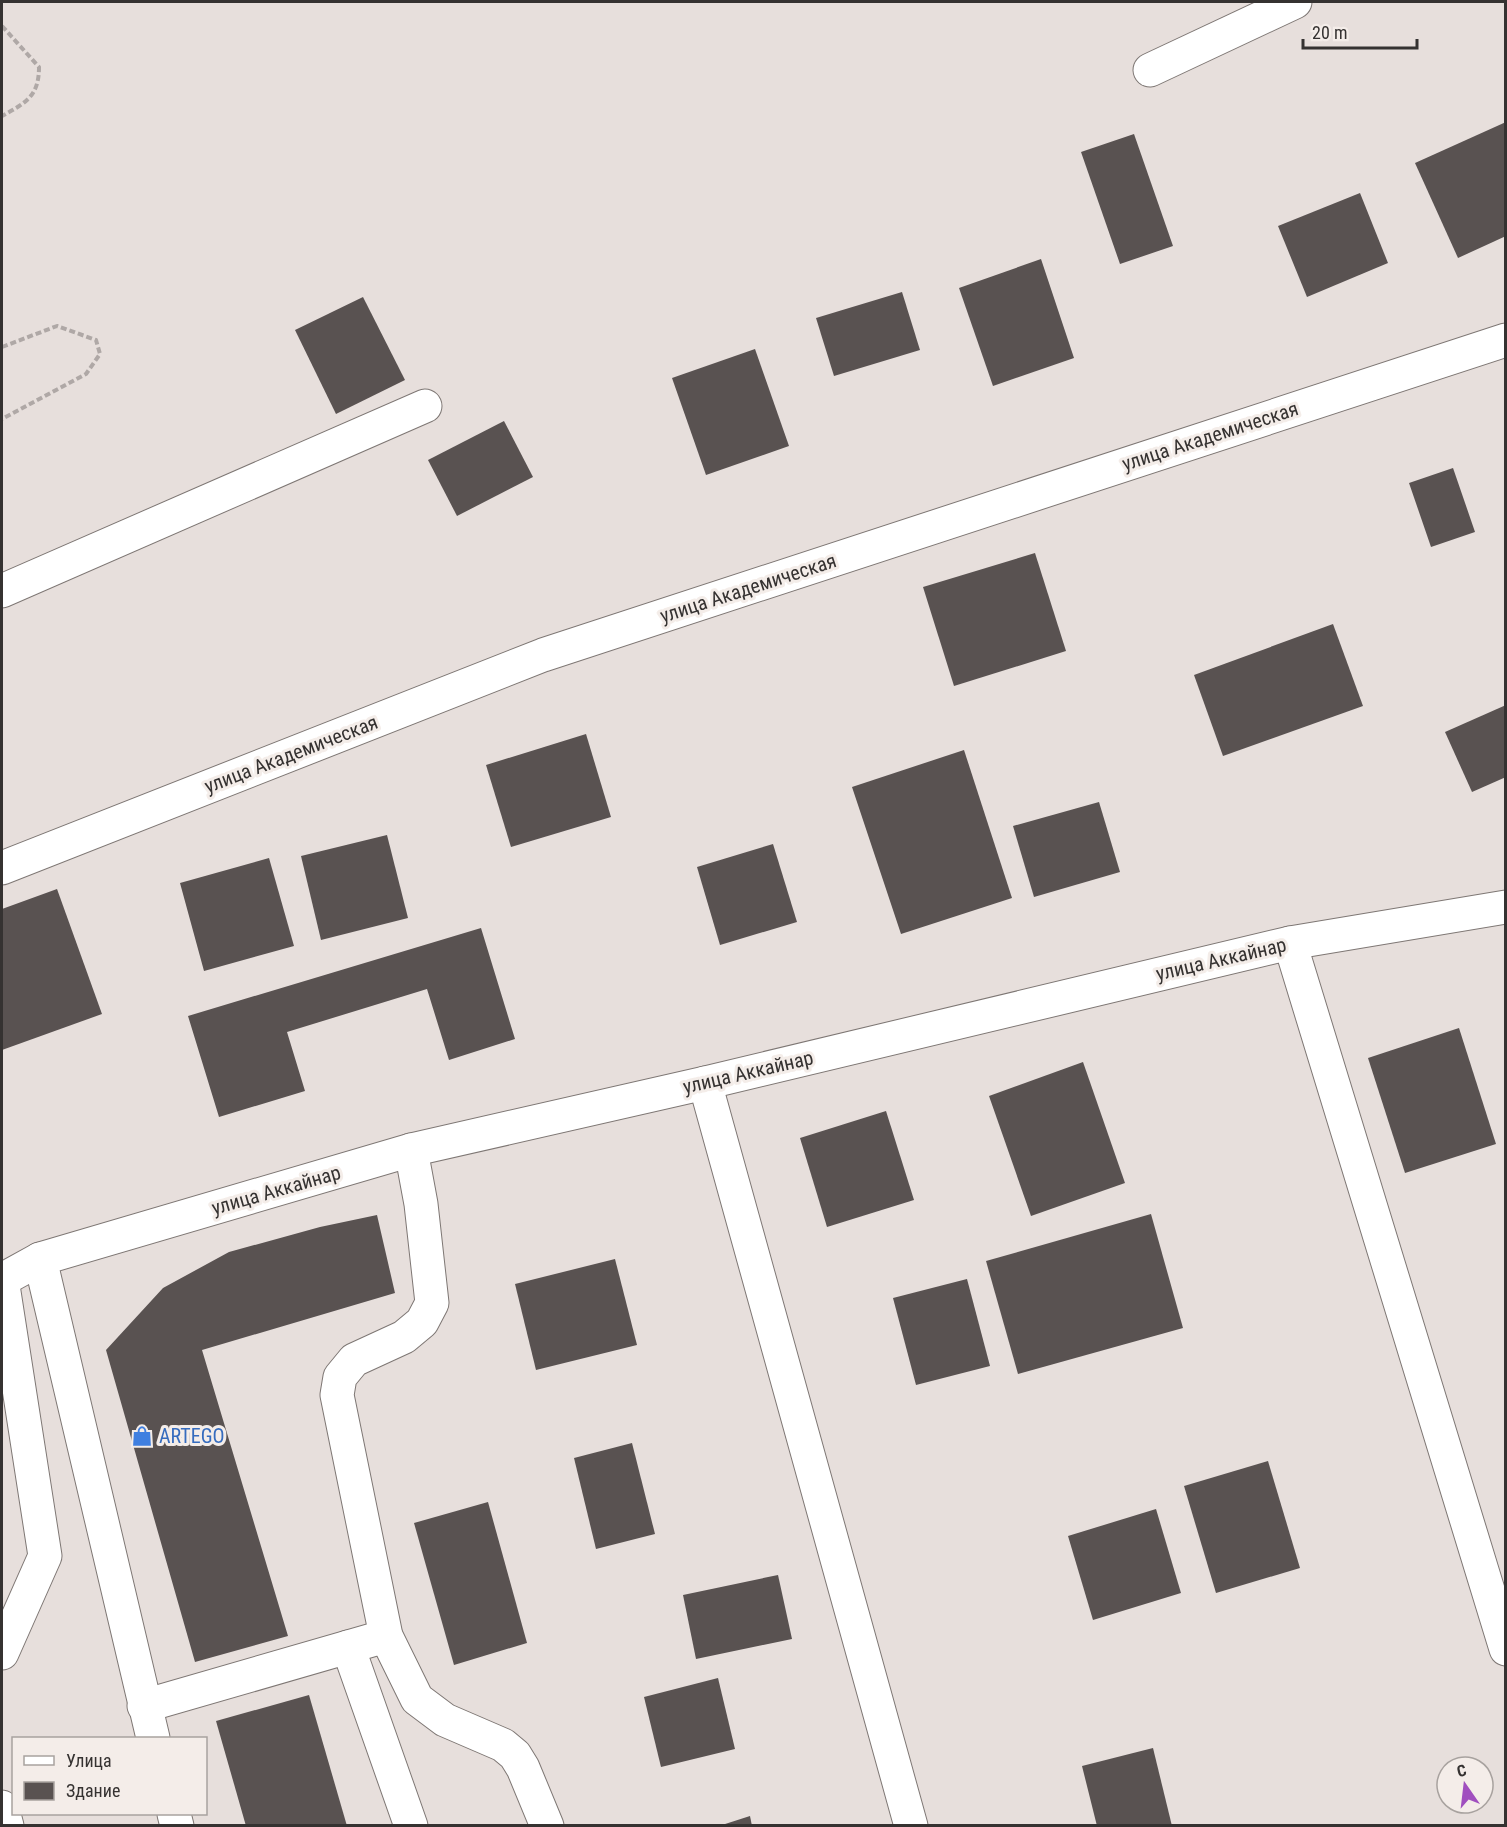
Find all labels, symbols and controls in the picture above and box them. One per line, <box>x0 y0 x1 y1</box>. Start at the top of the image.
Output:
scale bar <box>1303 12 1417 50</box>
text: 20 m <box>1312 22 1347 43</box>
street label: улица Академическая <box>1119 396 1301 476</box>
street label: улица Академическая <box>657 548 839 628</box>
street label: улица Академическая <box>201 710 381 798</box>
street label: улица Аккайнар <box>1153 932 1289 986</box>
street label: улица Аккайнар <box>680 1045 816 1099</box>
street label: улица Аккайнар <box>209 1160 343 1220</box>
shop icon: ARTEGO <box>130 1424 154 1448</box>
place label: ARTEGO <box>159 1424 225 1448</box>
legend <box>12 1737 207 1815</box>
text: Улица <box>66 1750 112 1771</box>
north arrow <box>1435 1755 1495 1815</box>
text: С <box>1455 1761 1468 1781</box>
text: Здание <box>66 1780 120 1801</box>

